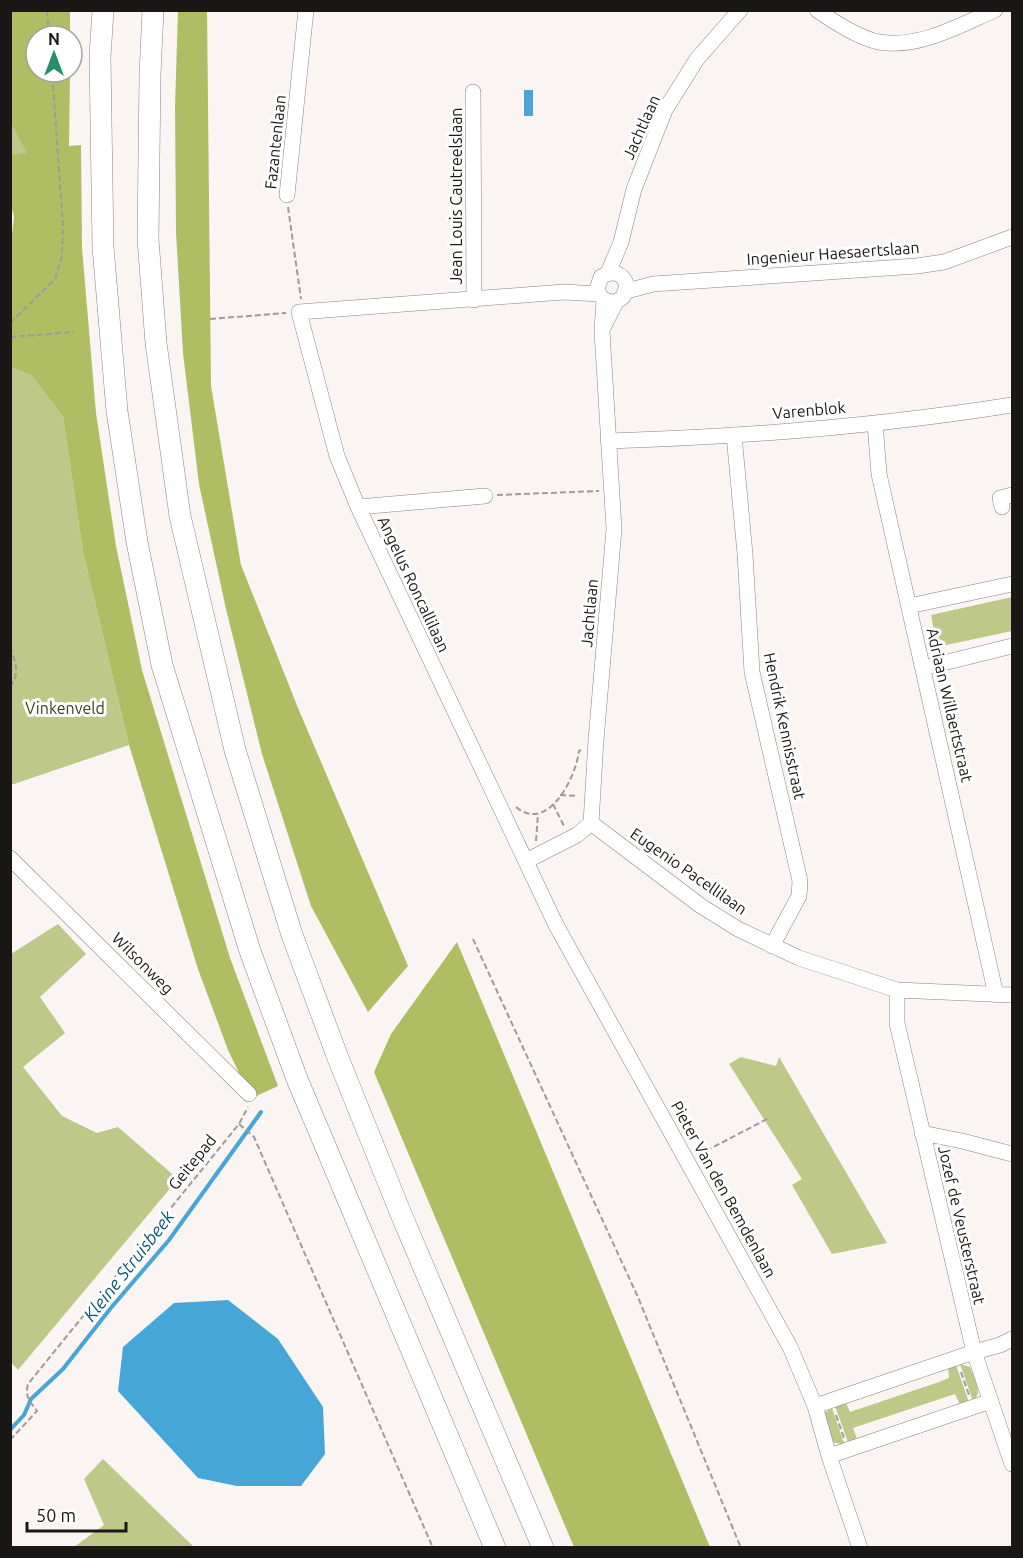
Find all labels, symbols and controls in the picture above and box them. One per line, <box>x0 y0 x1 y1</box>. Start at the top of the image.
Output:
north arrow <box>24 24 84 84</box>
text: N <box>48 30 60 48</box>
street label: Jachtlaan <box>619 92 663 162</box>
street label: Fazantenlaan <box>261 94 289 190</box>
street label: Jean Louis Cautreelslaan <box>447 108 465 285</box>
street label: Ingenieur Haesaertslaan <box>746 238 920 268</box>
street label: Varenblok <box>772 398 846 422</box>
street label: Angelus Roncallilaan <box>375 513 453 655</box>
street label: Jachtlaan <box>577 578 601 648</box>
street label: Adriaan Willaertstraat <box>923 626 977 785</box>
street label: Hendrik Kennisstraat <box>761 651 810 802</box>
park label: Vinkenveld <box>25 699 105 717</box>
street label: Eugenio Pacellilaan <box>627 824 751 918</box>
street label: Wilsonweg <box>109 929 177 997</box>
street label: Pieter Van den Bemdenlaan <box>668 1098 780 1280</box>
street label: Geitepad <box>164 1131 220 1193</box>
street label: Jozef de Veusterstraat <box>935 1144 989 1307</box>
water label: Kleine Struisbeek <box>79 1205 178 1325</box>
scale bar <box>27 1495 126 1533</box>
text: 50 m <box>36 1505 76 1525</box>

